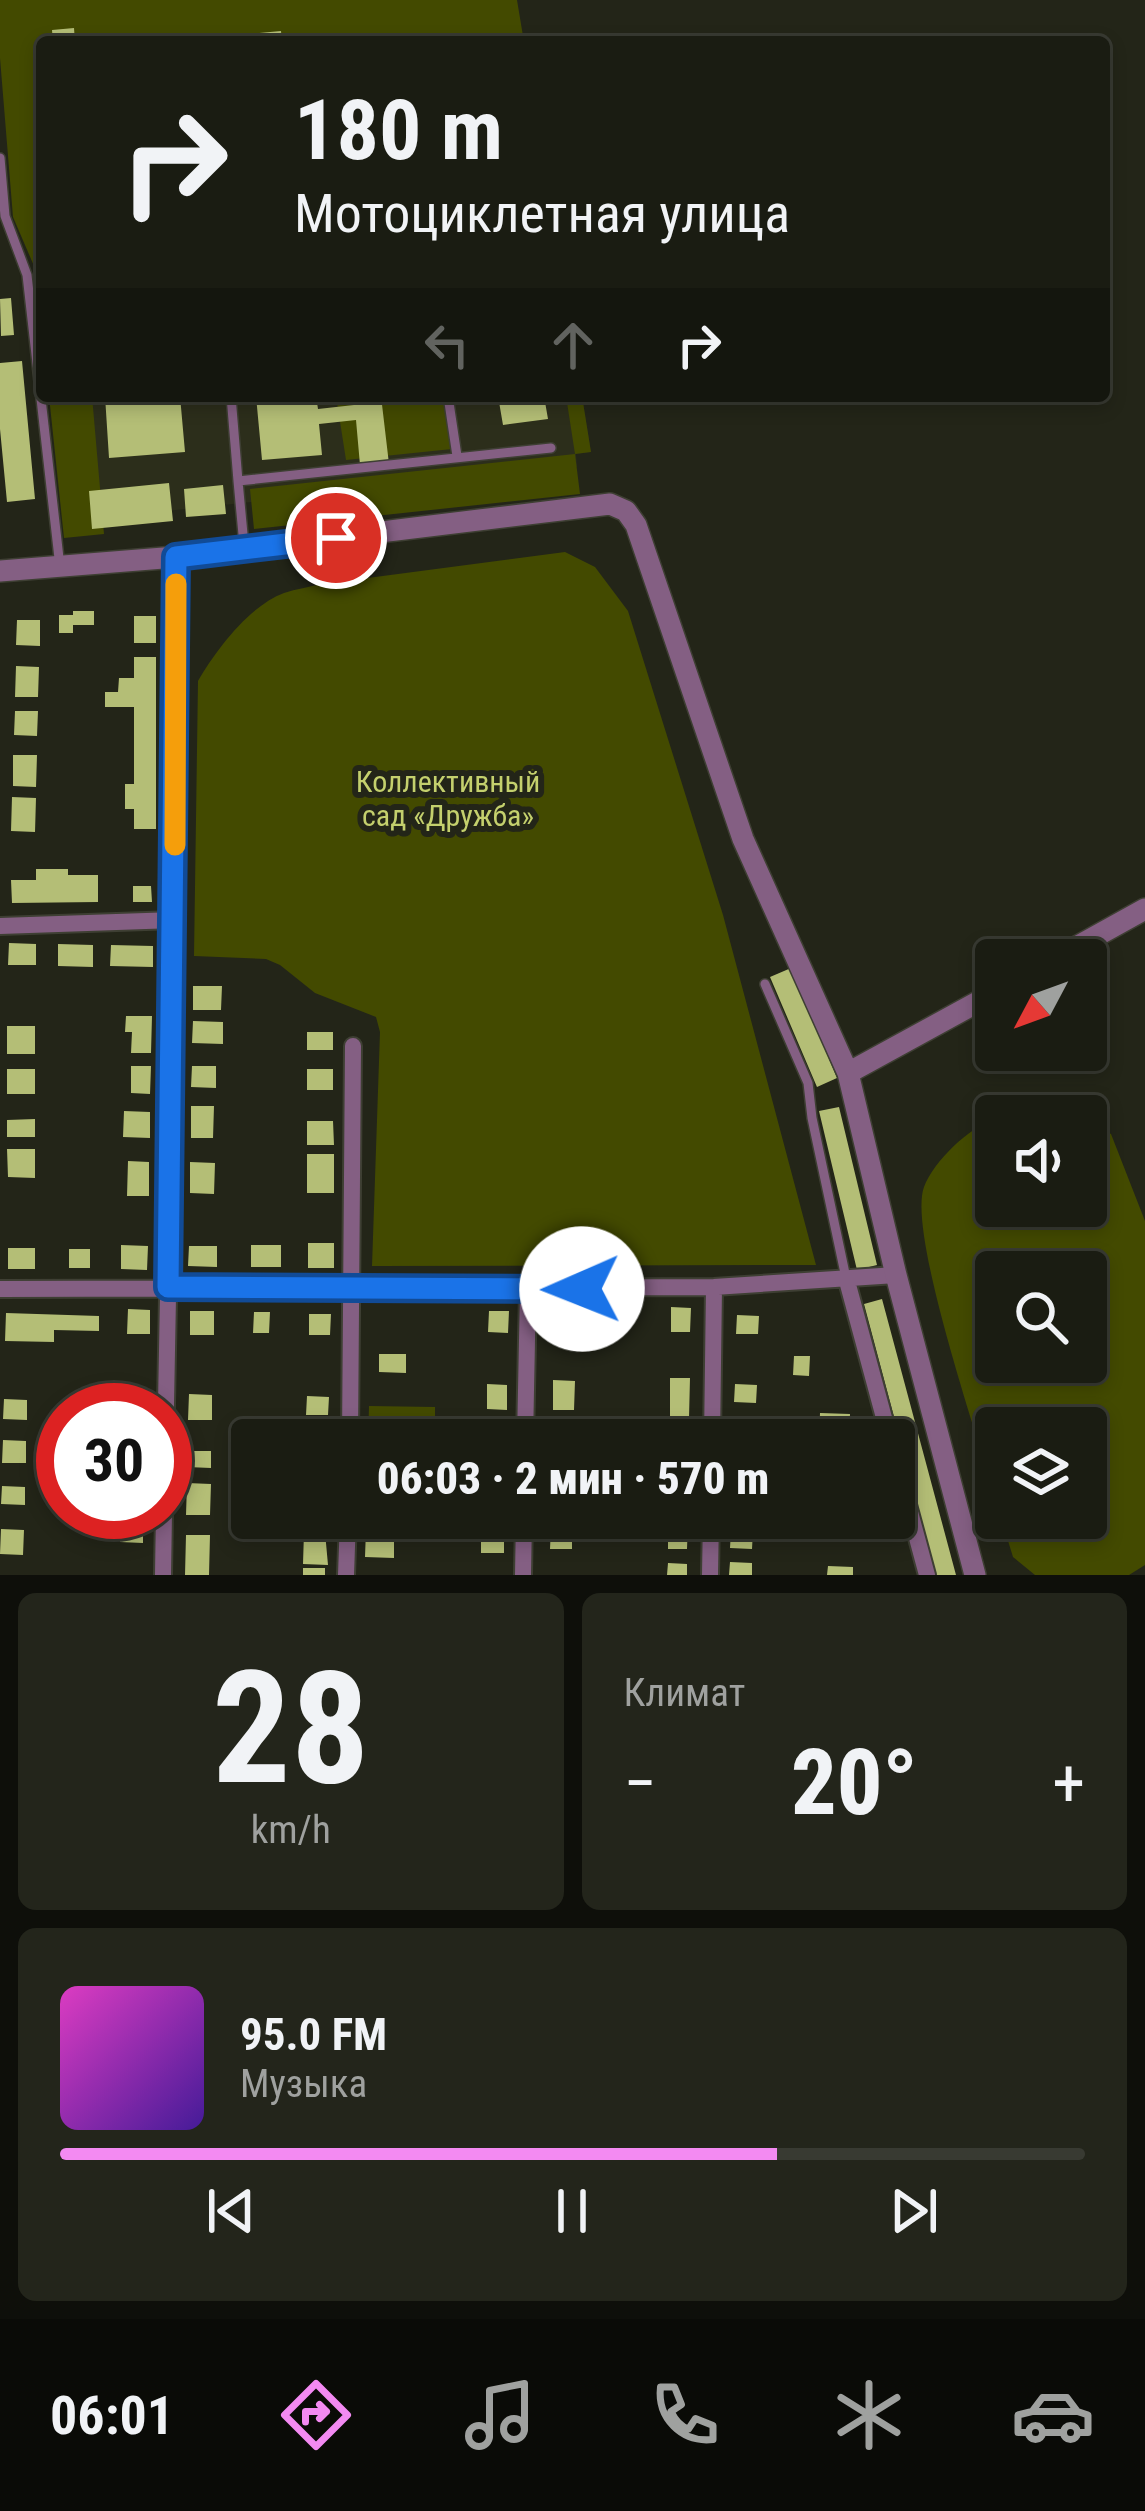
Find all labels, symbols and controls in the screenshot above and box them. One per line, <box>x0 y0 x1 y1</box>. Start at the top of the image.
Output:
text: 180 m <box>294 81 503 180</box>
icon: right <box>96 84 252 240</box>
text: Мотоциклетная улица <box>294 182 790 245</box>
icon: left <box>414 312 480 378</box>
icon: ahead <box>540 312 606 378</box>
icon: right <box>666 312 732 378</box>
pin <box>285 487 387 589</box>
icon: arrive <box>303 505 369 571</box>
park label: Коллективный сад «Дружба» <box>356 764 540 833</box>
north arrow <box>975 939 1107 1071</box>
map controls <box>975 939 1107 1539</box>
button: sound <box>975 1095 1107 1227</box>
position arrow <box>519 1226 645 1352</box>
button: search <box>975 1251 1107 1383</box>
speed limit sign: 30 <box>36 1383 192 1539</box>
button: layers <box>975 1407 1107 1539</box>
text: 06:03 · 2 мин · 570 m <box>377 1452 769 1505</box>
text: 28 <box>212 1637 370 1820</box>
text: Климат <box>624 1670 745 1716</box>
text: 20° <box>791 1731 918 1836</box>
text: − <box>624 1745 657 1822</box>
text: + <box>1052 1745 1085 1822</box>
text: km/h <box>251 1807 331 1853</box>
text: 95.0 FM <box>240 2008 387 2061</box>
text: Музыка <box>240 2061 367 2107</box>
icon: previous <box>198 2178 264 2244</box>
icon: pause <box>539 2178 605 2244</box>
icon: next <box>881 2178 947 2244</box>
icon: directions <box>274 2373 358 2457</box>
icon: music <box>458 2373 542 2457</box>
icon: phone <box>643 2373 727 2457</box>
icon: climate <box>827 2373 911 2457</box>
icon: car <box>1011 2373 1095 2457</box>
text: 06:01 <box>50 2384 174 2447</box>

